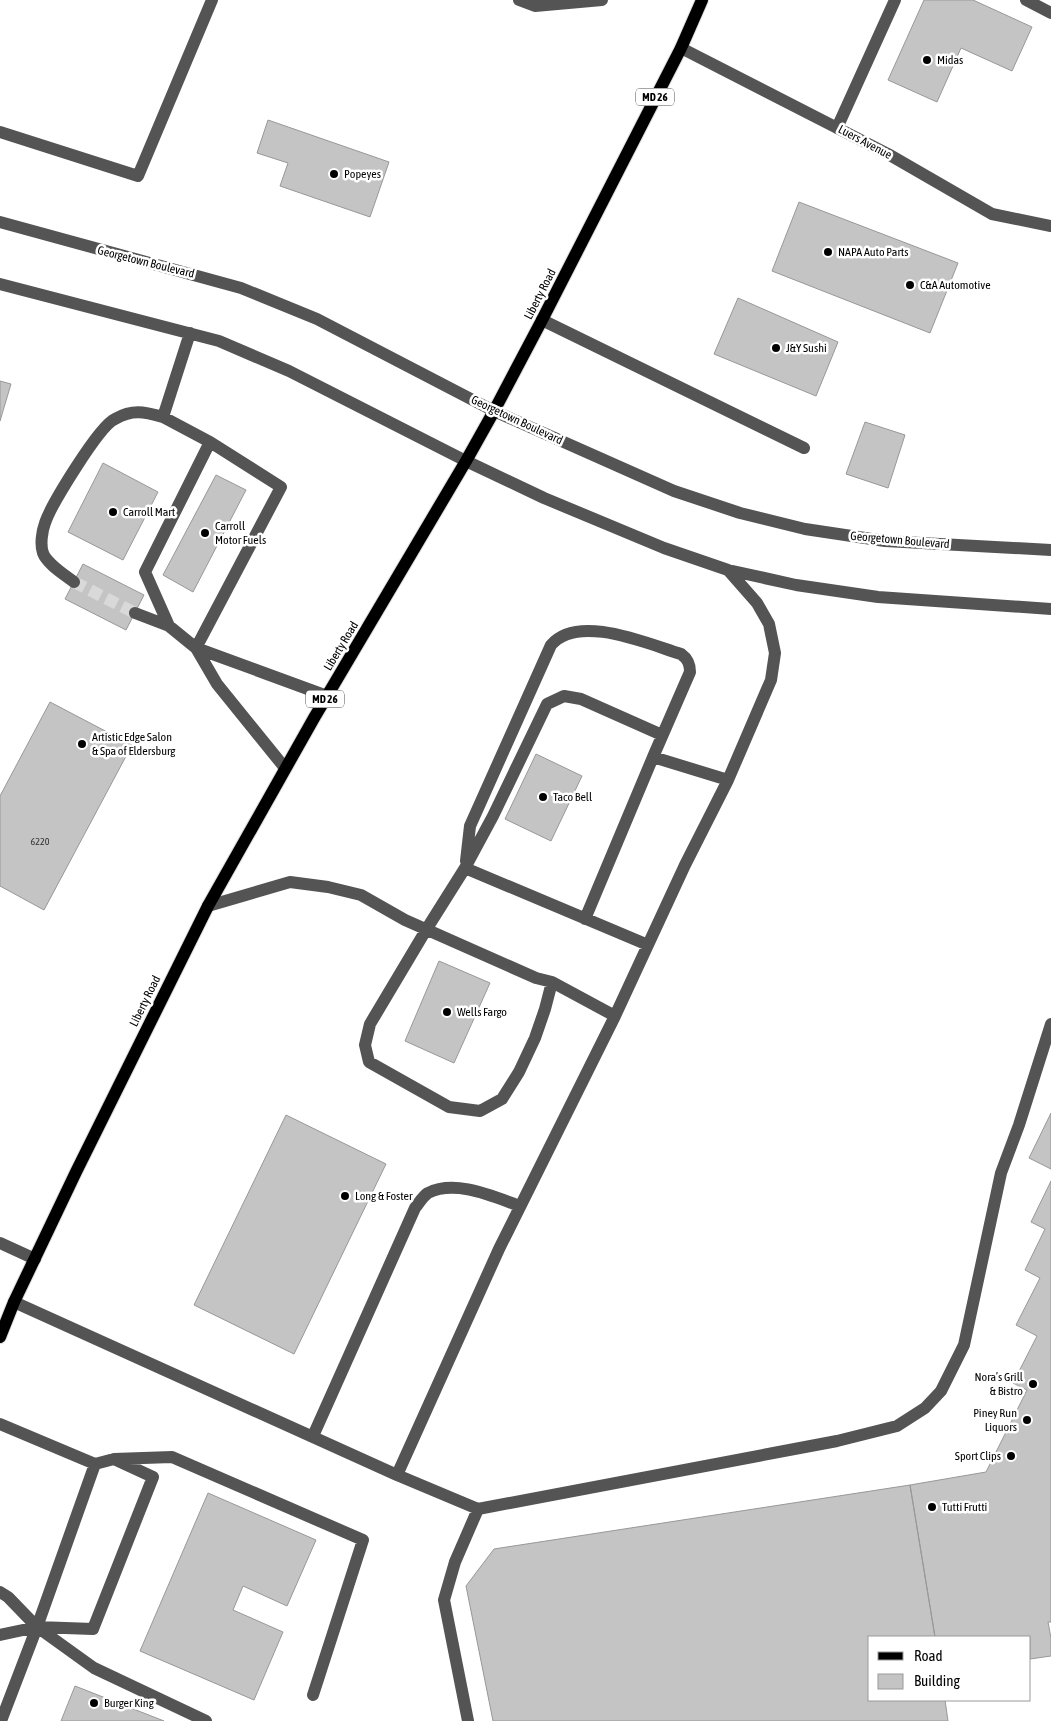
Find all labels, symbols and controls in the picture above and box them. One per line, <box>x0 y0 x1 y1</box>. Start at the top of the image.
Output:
place label: Midas <box>937 53 963 67</box>
marker: Midas <box>921 54 933 66</box>
road number: MD 26 <box>636 88 674 105</box>
street label: Luers Avenue <box>836 122 894 162</box>
place label: Popeyes <box>344 167 381 181</box>
marker: Popeyes <box>328 168 340 180</box>
street label: Georgetown Boulevard <box>96 243 196 281</box>
place label: NAPA Auto Parts <box>838 245 909 259</box>
marker: NAPA Auto Parts <box>822 246 834 258</box>
street label: Liberty Road <box>521 266 559 322</box>
place label: C&A Automotive <box>920 278 991 292</box>
marker: C&A Automotive <box>904 279 916 291</box>
place label: J&Y Sushi <box>786 341 827 355</box>
marker: J&Y Sushi <box>770 342 782 354</box>
street label: Georgetown Boulevard <box>469 393 565 447</box>
place label: Carroll Mart <box>123 505 176 519</box>
marker: Carroll Mart <box>107 506 119 518</box>
place label: Carroll Motor Fuels <box>215 519 266 547</box>
marker: Carroll Motor Fuels <box>199 527 211 539</box>
street label: Georgetown Boulevard <box>850 529 950 551</box>
street label: Liberty Road <box>321 619 361 673</box>
road number: MD 26 <box>306 691 344 708</box>
place label: Artistic Edge Salon & Spa of Eldersburg <box>92 730 176 758</box>
marker: Artistic Edge Salon & Spa of Eldersburg <box>76 738 88 750</box>
place label: Taco Bell <box>553 790 593 804</box>
marker: Taco Bell <box>537 791 549 803</box>
house number: 6220 <box>31 836 50 847</box>
street label: Liberty Road <box>127 973 163 1029</box>
place label: Wells Fargo <box>457 1005 507 1019</box>
marker: Wells Fargo <box>441 1006 453 1018</box>
place label: Long & Foster <box>355 1189 413 1203</box>
marker: Long & Foster <box>339 1190 351 1202</box>
place label: Nora’s Grill & Bistro <box>974 1370 1024 1398</box>
marker: Nora’s Grill & Bistro <box>1027 1378 1039 1390</box>
place label: Piney Run Liquors <box>973 1406 1017 1434</box>
marker: Piney Run Liquors <box>1021 1414 1033 1426</box>
place label: Sport Clips <box>955 1449 1001 1463</box>
marker: Sport Clips <box>1005 1450 1017 1462</box>
place label: Tutti Frutti <box>942 1500 987 1514</box>
marker: Tutti Frutti <box>926 1501 938 1513</box>
legend <box>868 1636 1031 1701</box>
text: Road <box>914 1647 943 1664</box>
text: Building <box>914 1672 960 1689</box>
place label: Burger King <box>104 1696 155 1710</box>
marker: Burger King <box>88 1697 100 1709</box>

